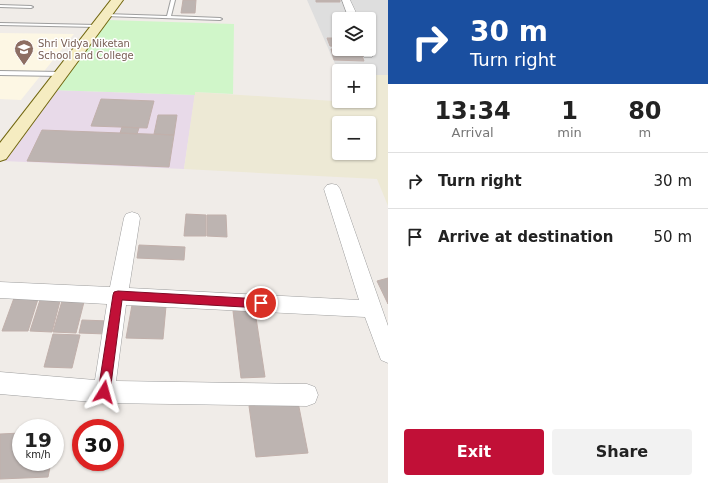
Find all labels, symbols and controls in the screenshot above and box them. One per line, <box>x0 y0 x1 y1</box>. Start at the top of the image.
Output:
map controls <box>332 12 376 160</box>
button: layers <box>332 12 376 56</box>
text: 30 m <box>470 15 548 48</box>
icon: right <box>404 16 456 68</box>
school or university icon: Shri Vidya Niketan School and College <box>13 38 35 66</box>
place label: Shri Vidya Niketan School and College <box>38 38 134 61</box>
text: Turn right <box>470 49 556 70</box>
button: + <box>332 64 376 108</box>
text: 13:34 <box>434 97 511 125</box>
text: 1 <box>561 97 578 125</box>
text: 80 <box>628 97 662 125</box>
button: − <box>332 116 376 160</box>
text: Arrival <box>451 125 494 140</box>
text: min <box>557 125 582 140</box>
text: m <box>639 125 651 140</box>
icon: right <box>404 170 426 192</box>
text: Turn right <box>438 172 522 190</box>
text: 30 m <box>654 172 692 190</box>
icon: arrive <box>404 226 426 248</box>
text: Arrive at destination <box>438 228 613 246</box>
text: 50 m <box>654 228 692 246</box>
pin <box>244 286 278 320</box>
icon: arrive <box>250 292 272 314</box>
position arrow <box>83 371 125 413</box>
speed limit sign: 30 <box>72 419 124 471</box>
text: 19 <box>24 428 52 452</box>
button: Exit <box>404 429 544 475</box>
button: Share <box>552 429 692 475</box>
text: km/h <box>25 449 51 460</box>

